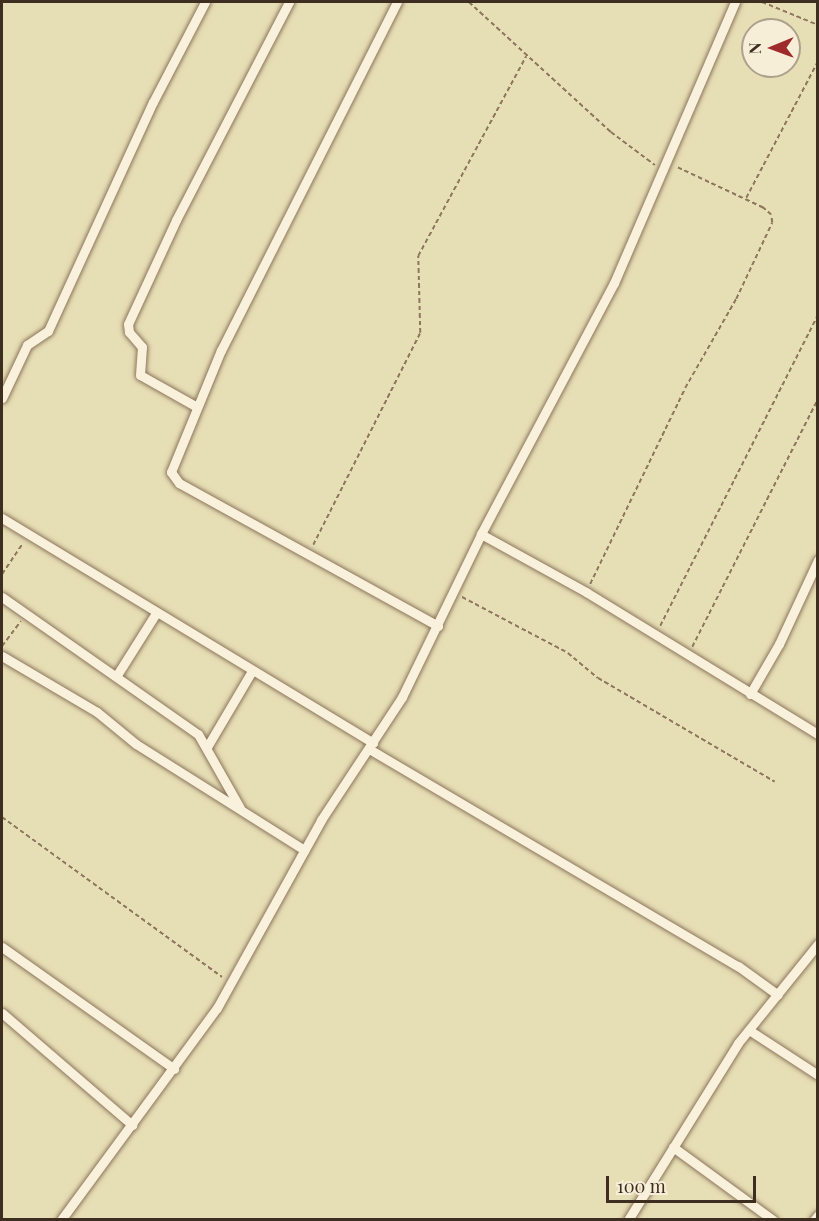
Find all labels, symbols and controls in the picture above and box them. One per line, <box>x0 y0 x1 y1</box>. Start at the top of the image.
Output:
north arrow <box>741 18 801 78</box>
text: N <box>744 42 765 54</box>
scale bar <box>609 1164 759 1202</box>
text: 100 m <box>617 1174 666 1198</box>

